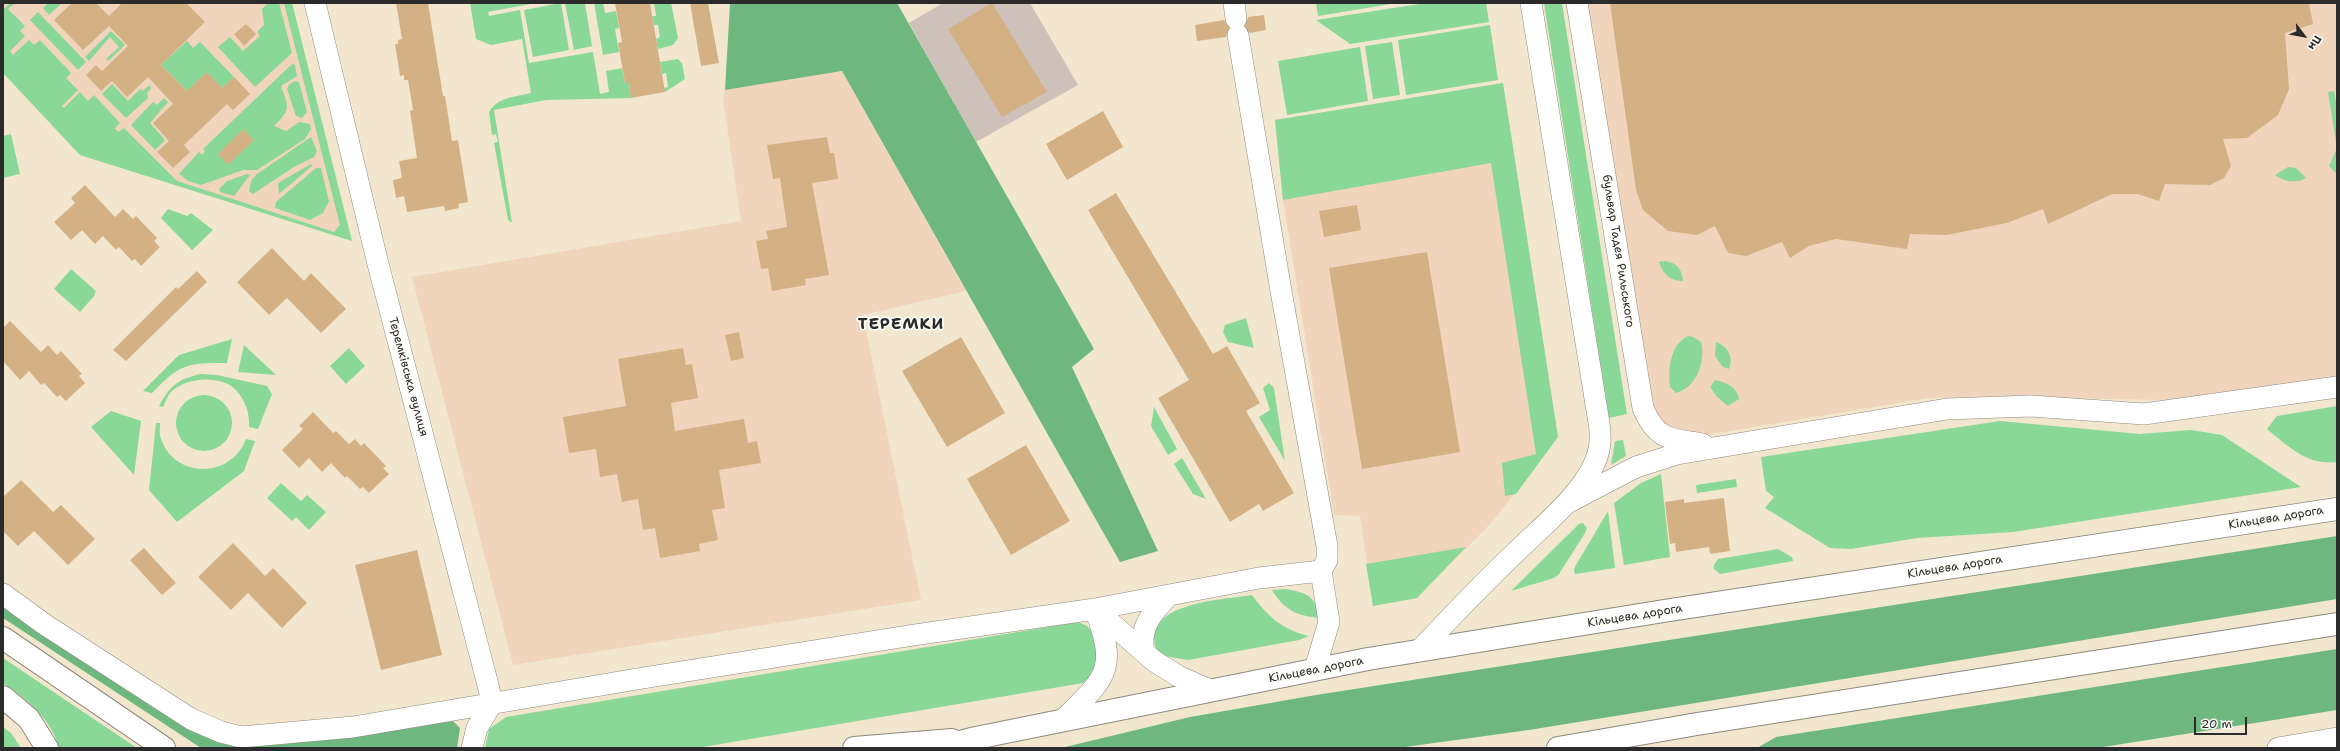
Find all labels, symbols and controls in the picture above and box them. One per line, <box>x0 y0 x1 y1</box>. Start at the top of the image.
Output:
north arrow <box>2284 16 2324 56</box>
text: Пн <box>2304 32 2325 53</box>
street label: бульвар Тадея Рильського <box>1599 174 1637 328</box>
district label: ТЕРЕМКИ <box>858 315 944 335</box>
street label: Теремківська вулиця <box>385 316 431 438</box>
street label: Кільцева дорога <box>2227 503 2325 533</box>
street label: Кільцева дорога <box>1906 552 2004 582</box>
street label: Кільцева дорога <box>1586 601 1684 631</box>
street label: Кільцева дорога <box>1267 654 1365 686</box>
scale bar <box>2196 709 2249 735</box>
text: 20 m <box>2201 716 2232 732</box>

